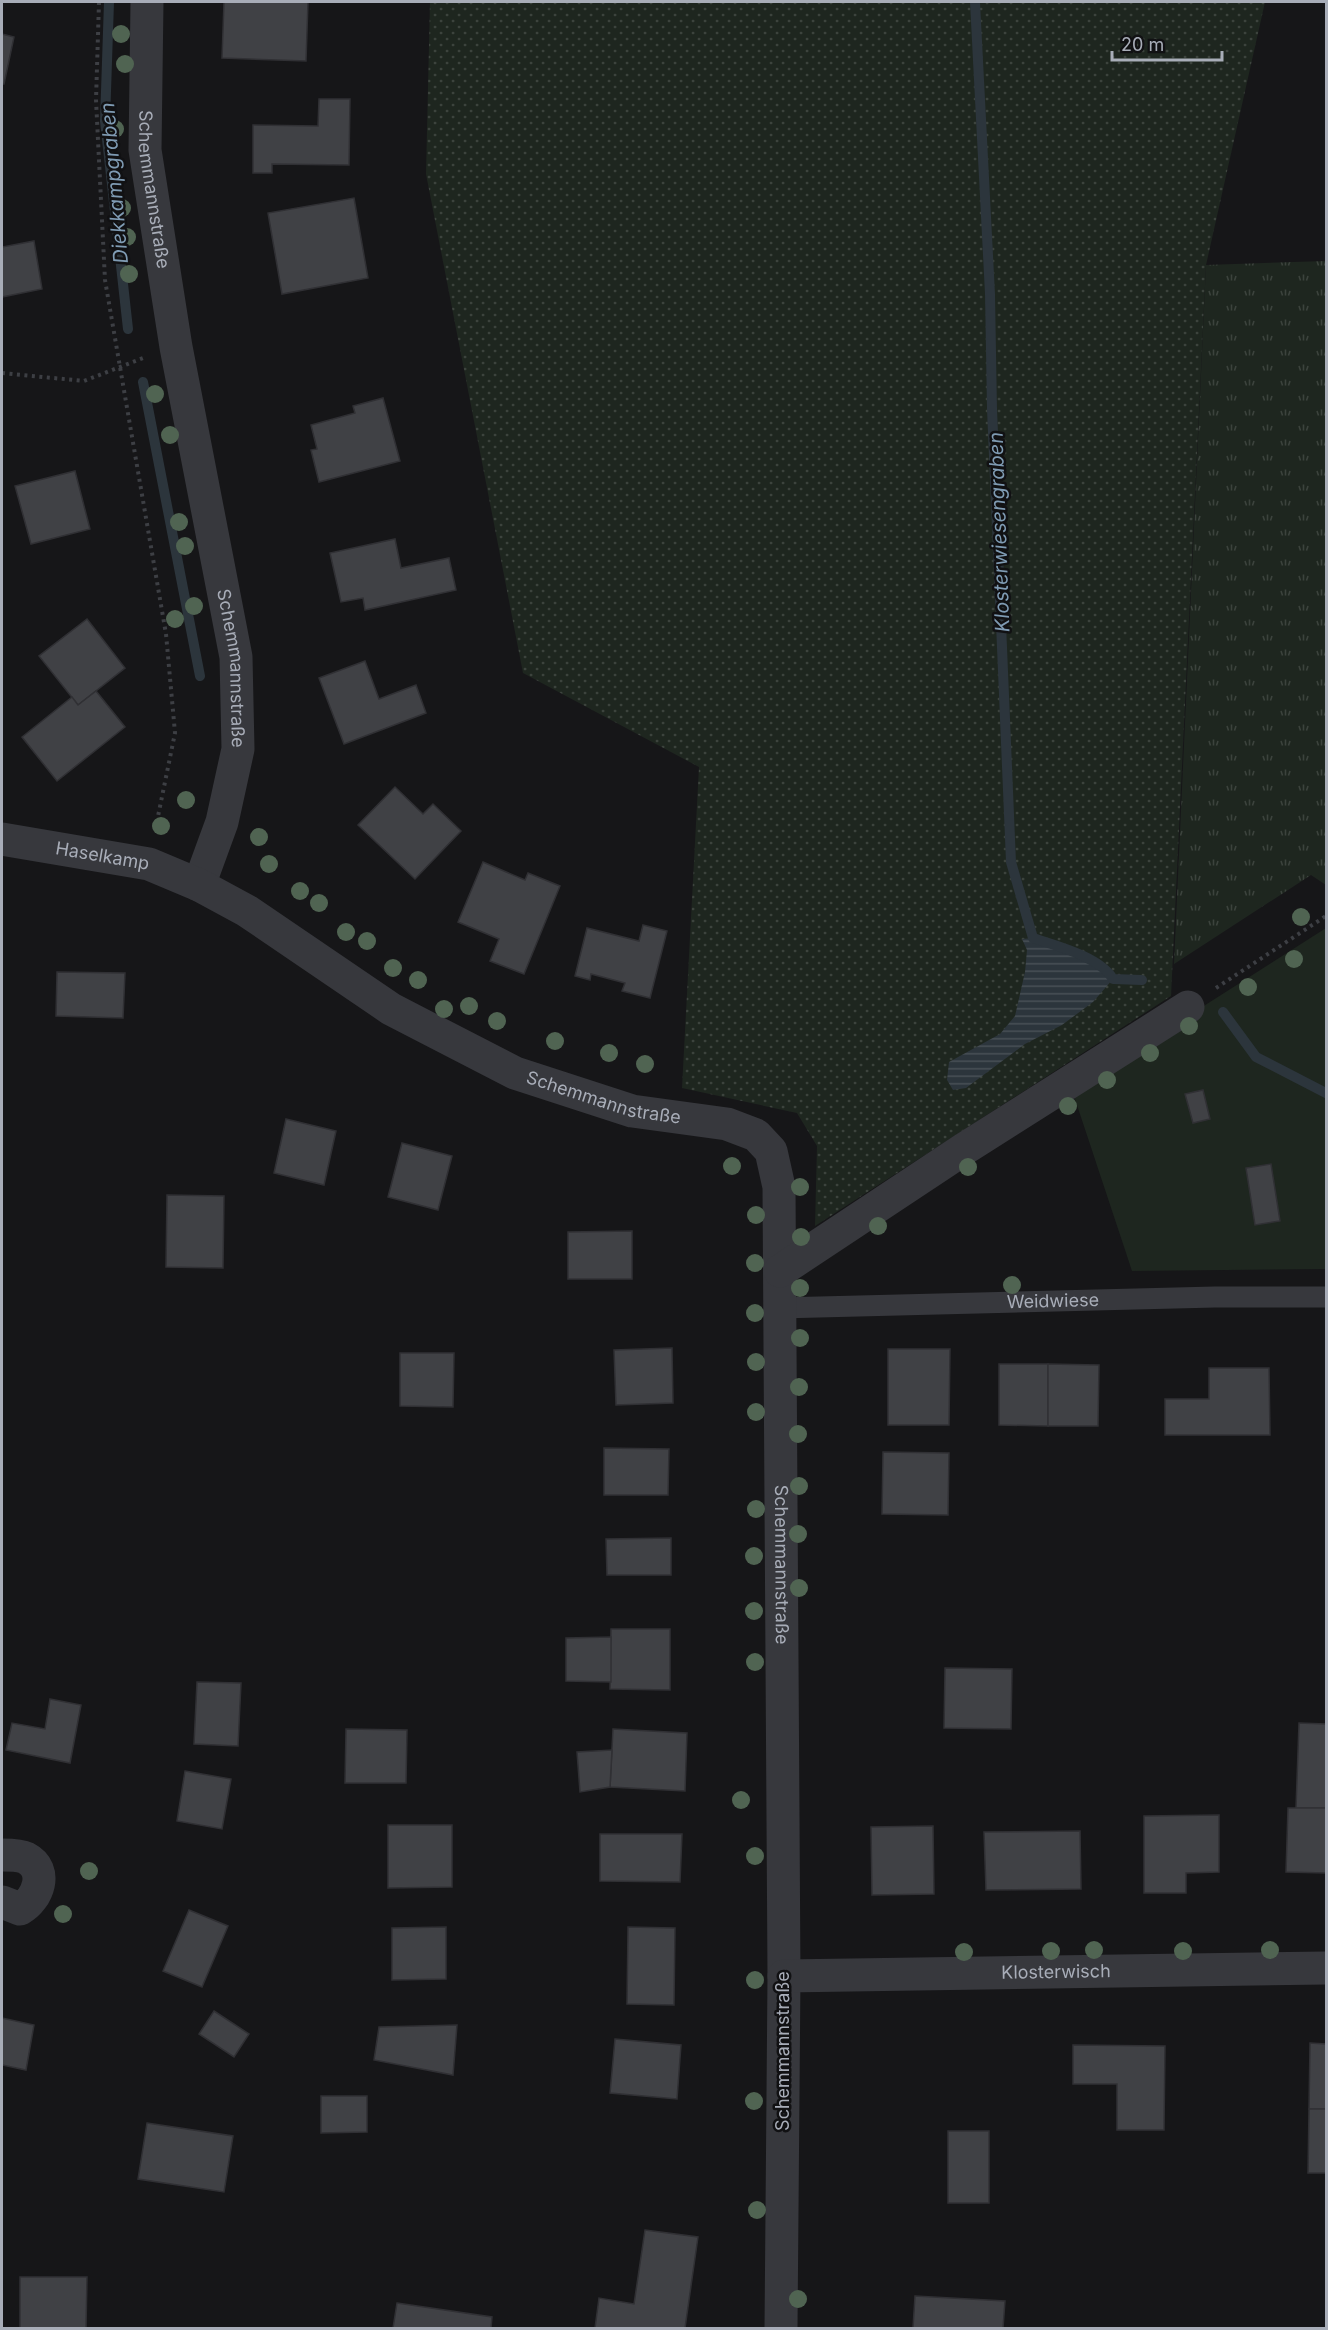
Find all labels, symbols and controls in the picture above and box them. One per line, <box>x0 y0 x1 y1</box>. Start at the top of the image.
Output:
scale bar <box>1112 24 1222 62</box>
text: 20 m <box>1121 34 1164 55</box>
water label: Diekkampgraben <box>95 101 133 265</box>
street label: Schemmannstraße <box>135 110 175 270</box>
water label: Klosterwiesengraben <box>984 431 1014 633</box>
street label: Schemmannstraße <box>213 587 249 748</box>
street label: Haselkamp <box>54 837 151 874</box>
street label: Schemmannstraße <box>524 1066 682 1128</box>
street label: Weidwiese <box>1006 1289 1099 1312</box>
street label: Schemmannstraße <box>771 1485 793 1645</box>
street label: Klosterwisch <box>1001 1960 1111 1983</box>
street label: Schemmannstraße <box>772 1971 793 2131</box>

